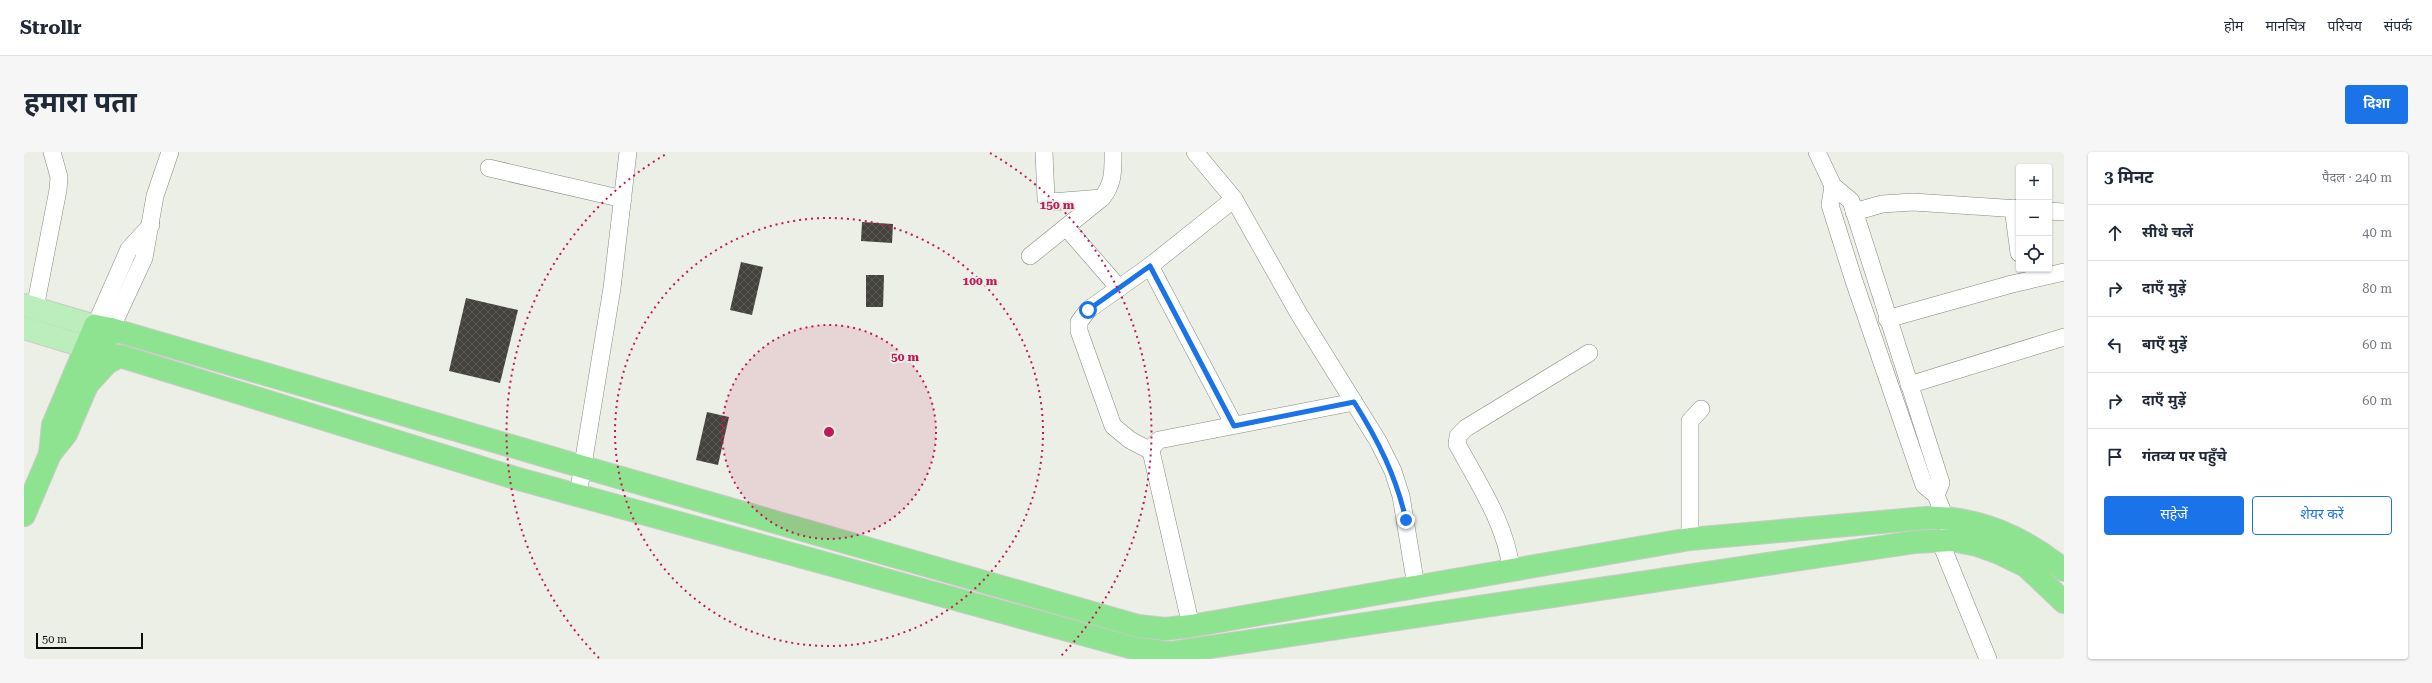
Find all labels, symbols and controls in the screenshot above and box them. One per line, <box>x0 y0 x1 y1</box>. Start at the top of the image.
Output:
text: Strollr <box>20 16 82 39</box>
text: होम <box>2224 18 2243 34</box>
text: मानचित्र <box>2265 18 2306 34</box>
text: परिचय <box>2328 18 2362 34</box>
text: संपर्क <box>2384 18 2412 34</box>
button: दिशा <box>2345 85 2408 124</box>
text: हमारा पता <box>24 86 137 119</box>
map controls <box>2016 164 2052 272</box>
button: + <box>2016 164 2052 200</box>
text: 3 मिनट <box>2104 167 2154 187</box>
text: पैदल · 240 m <box>2322 170 2392 185</box>
text: 150 m <box>1040 198 1075 212</box>
button: − <box>2016 200 2052 236</box>
icon: ahead <box>2104 222 2126 244</box>
text: सीधे चलें <box>2142 223 2193 241</box>
text: 40 m <box>2362 225 2392 240</box>
button: locate <box>2016 236 2052 272</box>
text: 100 m <box>963 274 998 288</box>
icon: right <box>2104 278 2126 300</box>
text: दाएँ मुड़ें <box>2142 279 2186 297</box>
text: 80 m <box>2362 281 2392 296</box>
route start <box>1079 301 1097 319</box>
icon: left <box>2104 334 2126 356</box>
text: बाएँ मुड़ें <box>2142 335 2187 353</box>
text: 60 m <box>2362 337 2392 352</box>
text: 50 m <box>891 350 919 364</box>
icon: right <box>2104 390 2126 412</box>
text: दाएँ मुड़ें <box>2142 391 2186 409</box>
text: 60 m <box>2362 393 2392 408</box>
centre of rings <box>822 425 836 439</box>
icon: arrive <box>2104 446 2126 468</box>
text: गंतव्य पर पहुँचे <box>2142 447 2227 465</box>
button: सहेजें <box>2104 496 2244 535</box>
button: शेयर करें <box>2252 496 2392 535</box>
route end <box>1397 511 1415 529</box>
scale bar <box>36 631 143 650</box>
text: 50 m <box>42 633 67 646</box>

